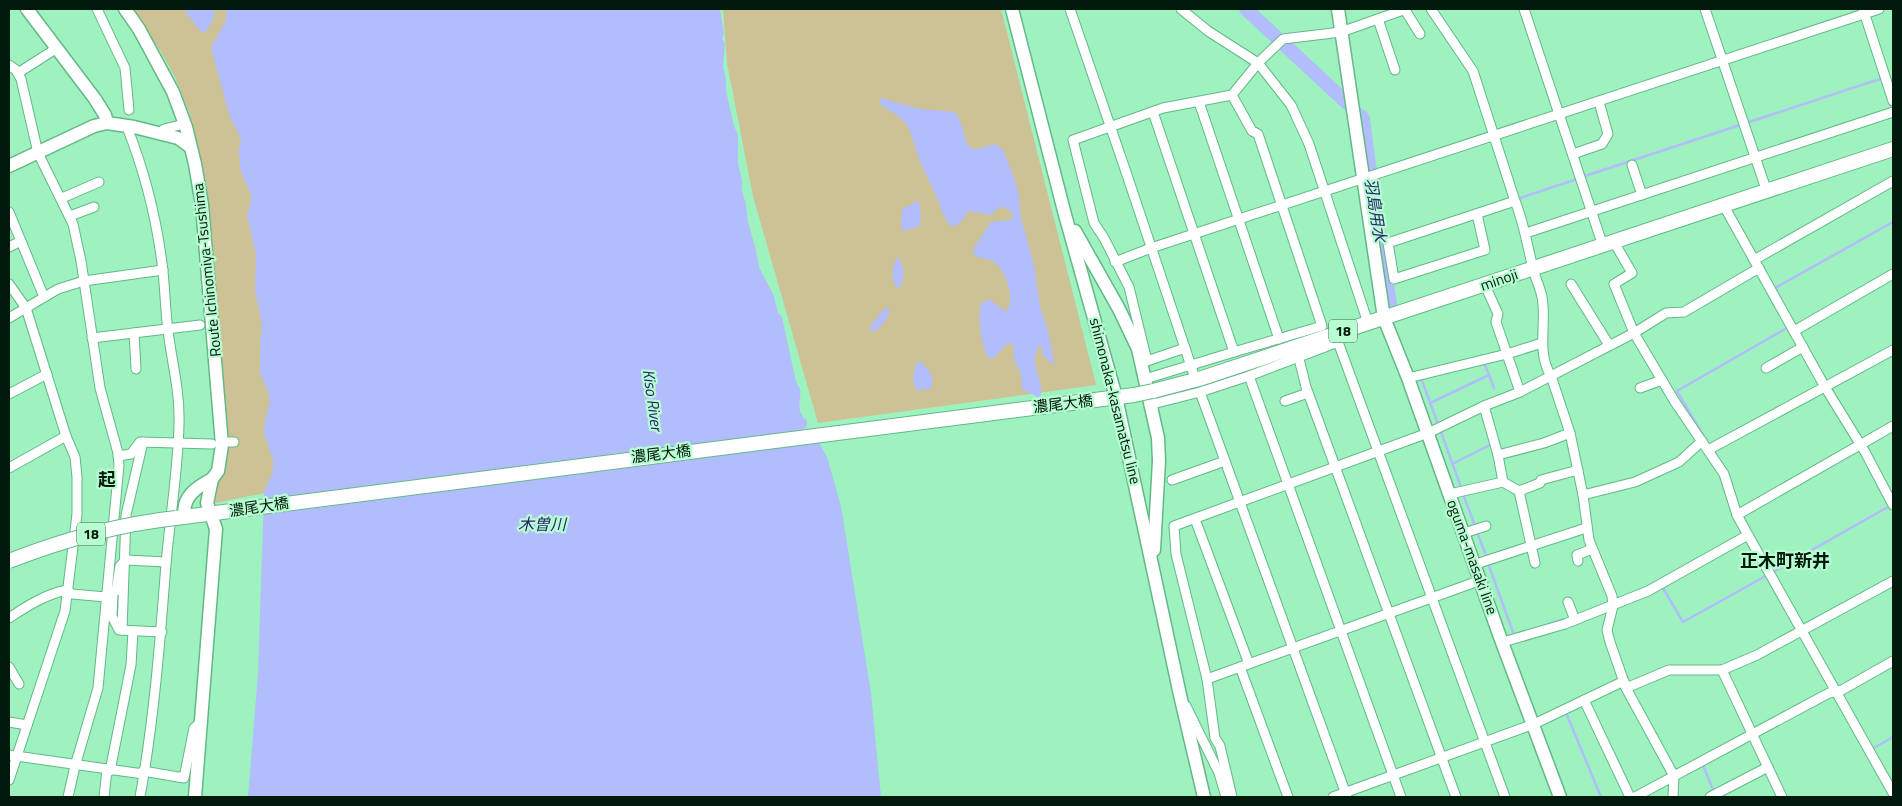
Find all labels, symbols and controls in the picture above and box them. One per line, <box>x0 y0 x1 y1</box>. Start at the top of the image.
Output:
water label: 羽島用水 <box>1359 177 1393 245</box>
street label: Route Ichinomiya-Tsushima <box>186 182 227 358</box>
street label: minoji <box>1477 262 1521 297</box>
street label: shimonaka-kasamatsu line <box>1084 315 1147 486</box>
road number: 18 <box>1329 320 1357 342</box>
water label: Kiso River <box>637 368 669 434</box>
street label: 濃尾大橋 <box>1032 388 1094 419</box>
street label: 濃尾大橋 <box>630 438 692 469</box>
district label: 起 <box>98 466 116 493</box>
street label: 濃尾大橋 <box>228 491 290 522</box>
street label: oguma-masaki line <box>1441 496 1504 618</box>
water label: 木曽川 <box>518 512 568 536</box>
road number: 18 <box>77 522 105 546</box>
district label: 正木町新井 <box>1740 547 1830 574</box>

